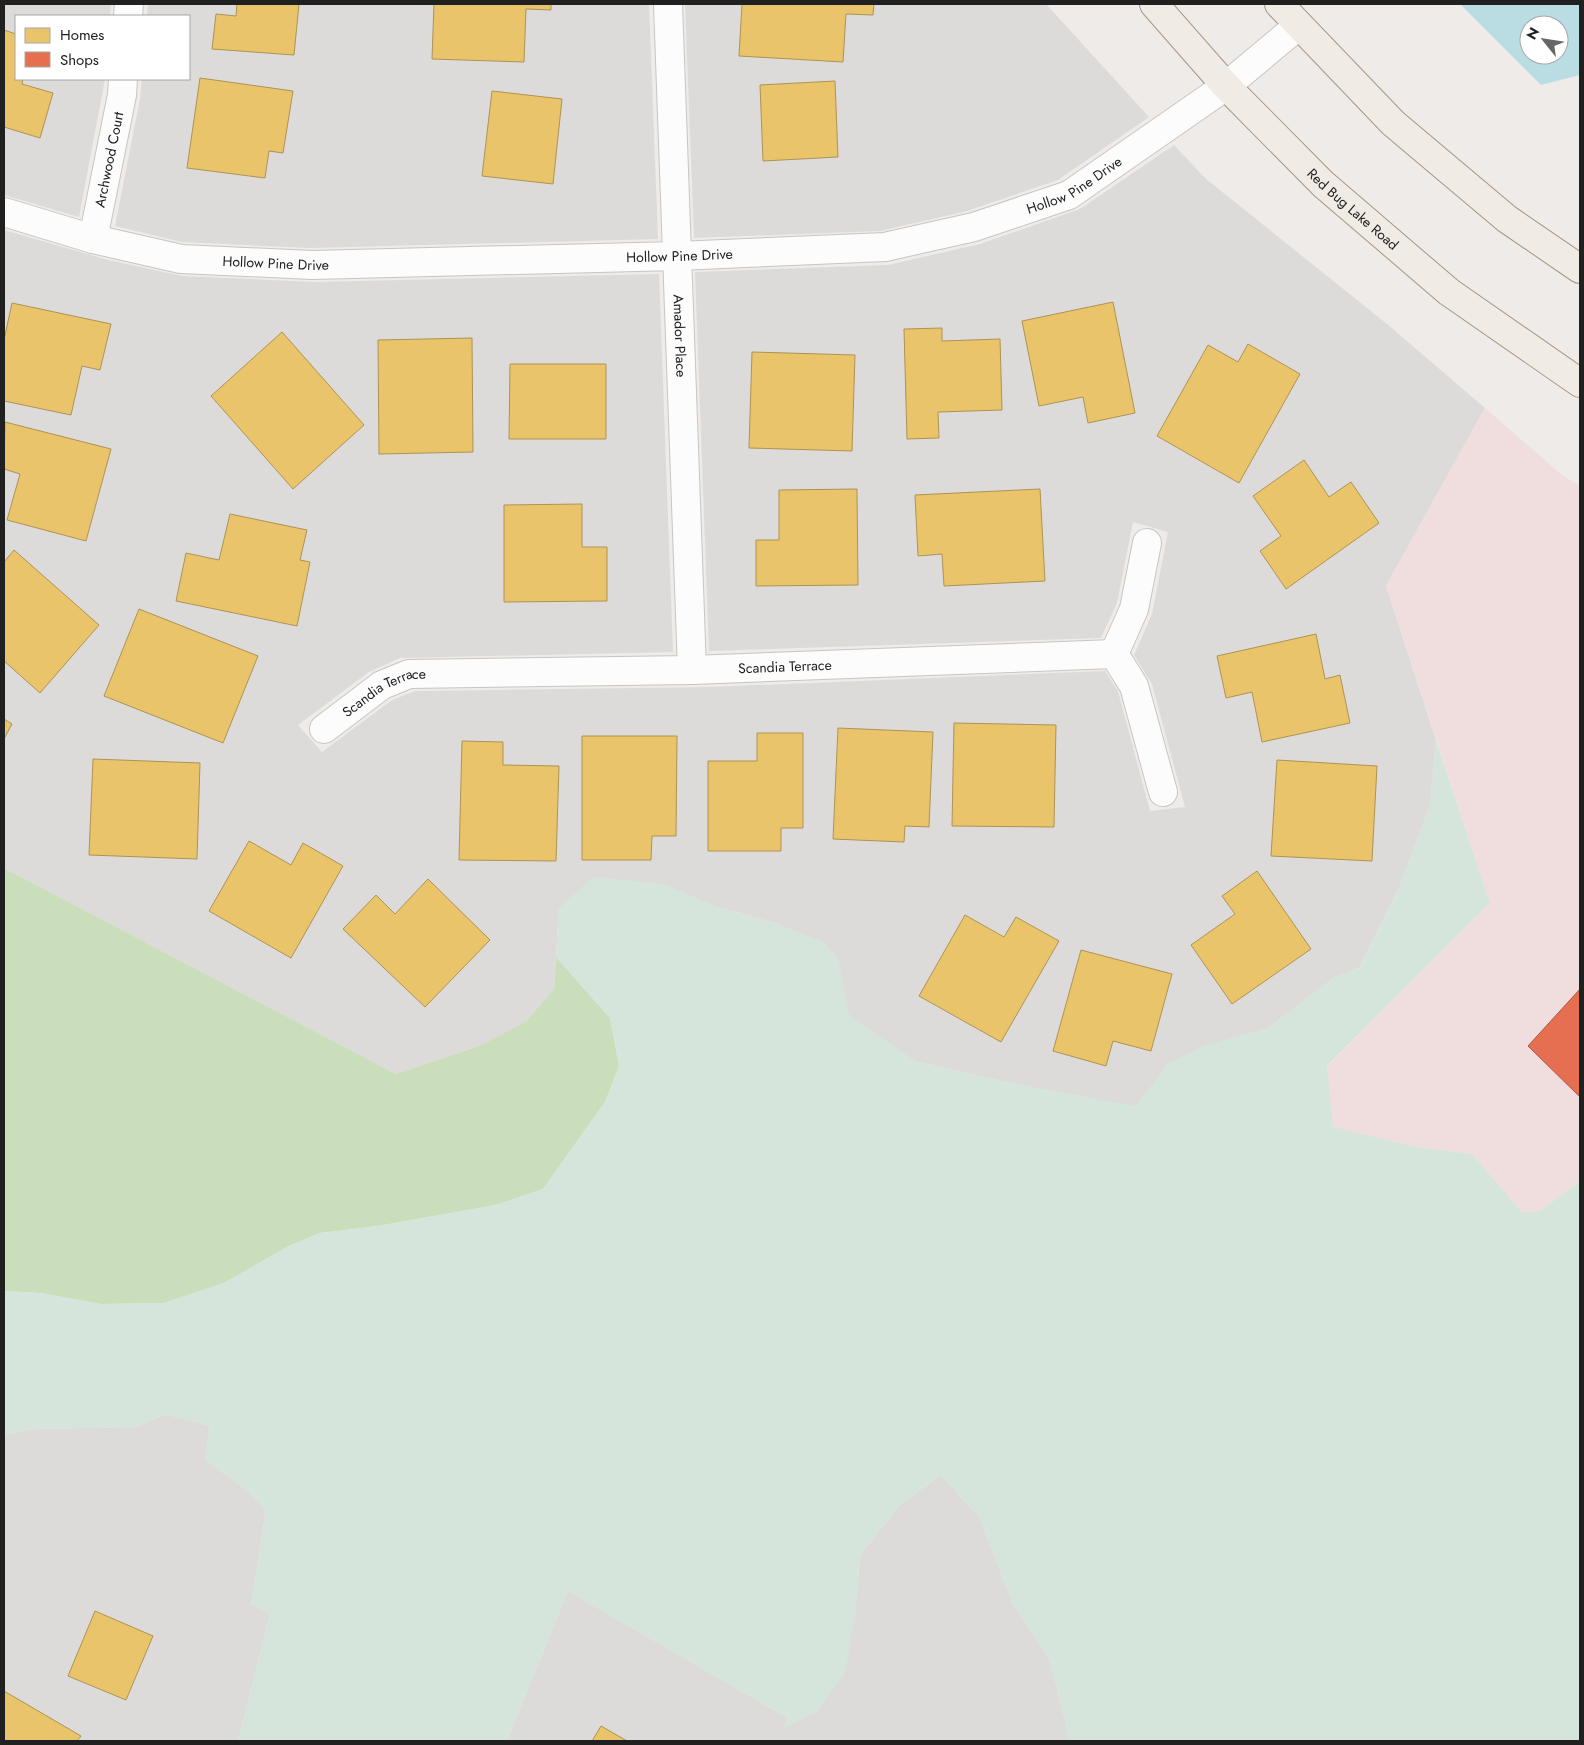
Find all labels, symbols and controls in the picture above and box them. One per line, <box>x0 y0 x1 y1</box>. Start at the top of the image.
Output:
legend <box>15 15 190 80</box>
north arrow <box>1519 15 1569 65</box>
text: Homes <box>60 24 104 46</box>
text: N <box>1521 24 1544 43</box>
text: Shops <box>60 49 99 71</box>
street label: Archwood Court <box>90 109 129 209</box>
street label: Hollow Pine Drive <box>1024 151 1126 219</box>
street label: Red Bug Lake Road <box>1303 164 1403 254</box>
street label: Hollow Pine Drive <box>626 244 733 267</box>
street label: Hollow Pine Drive <box>222 251 329 275</box>
street label: Amador Place <box>668 294 691 378</box>
street label: Scandia Terrace <box>738 655 832 678</box>
street label: Scandia Terrace <box>338 664 426 722</box>

